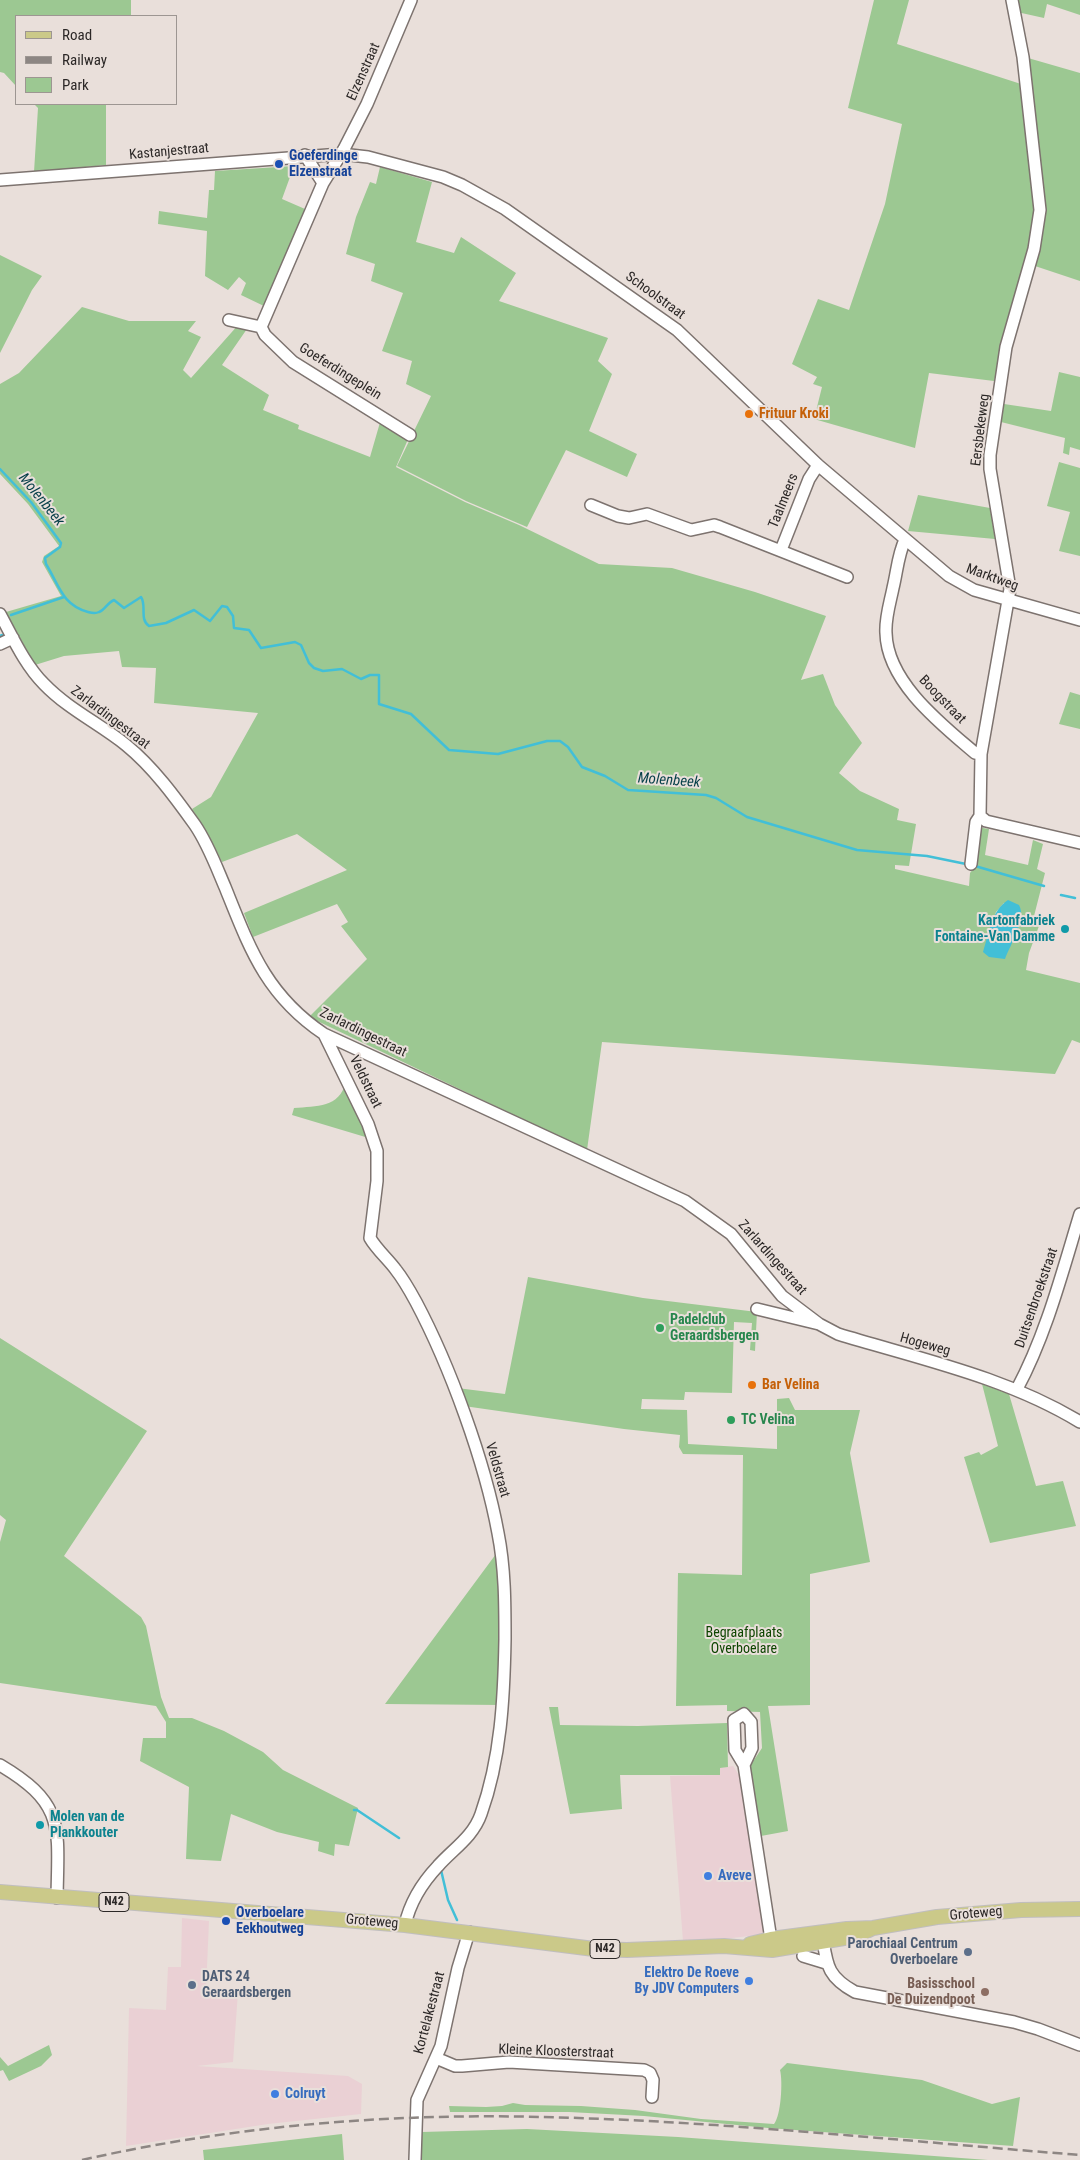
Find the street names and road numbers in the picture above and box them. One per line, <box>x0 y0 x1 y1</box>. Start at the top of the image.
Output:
street label: Elzenstraat <box>344 40 384 104</box>
street label: Kastanjestraat <box>128 140 210 164</box>
street label: Schoolstraat <box>622 269 688 323</box>
street label: Goeferdingeplein <box>296 340 384 404</box>
street label: Eersbekeweg <box>968 393 994 467</box>
street label: Taalmeers <box>765 471 803 531</box>
street label: Marktweg <box>963 561 1021 595</box>
street label: Boogstraat <box>915 672 969 728</box>
street label: Zarlardingestraat <box>67 683 153 753</box>
street label: Zarlardingestraat <box>317 1005 409 1061</box>
street label: Veldstraat <box>345 1053 385 1111</box>
street label: Zarlardingestraat <box>734 1217 810 1299</box>
street label: Duitsenbroekstraat <box>1012 1246 1062 1350</box>
street label: Hogeweg <box>898 1330 952 1360</box>
street label: Veldstraat <box>481 1441 513 1499</box>
road number: N42 <box>99 1892 129 1911</box>
street label: Groteweg <box>949 1903 1003 1925</box>
street label: Groteweg <box>345 1911 399 1933</box>
road number: N42 <box>590 1940 620 1958</box>
street label: Kortelakestraat <box>411 1970 449 2056</box>
street label: Kleine Kloosterstraat <box>498 2042 614 2062</box>

